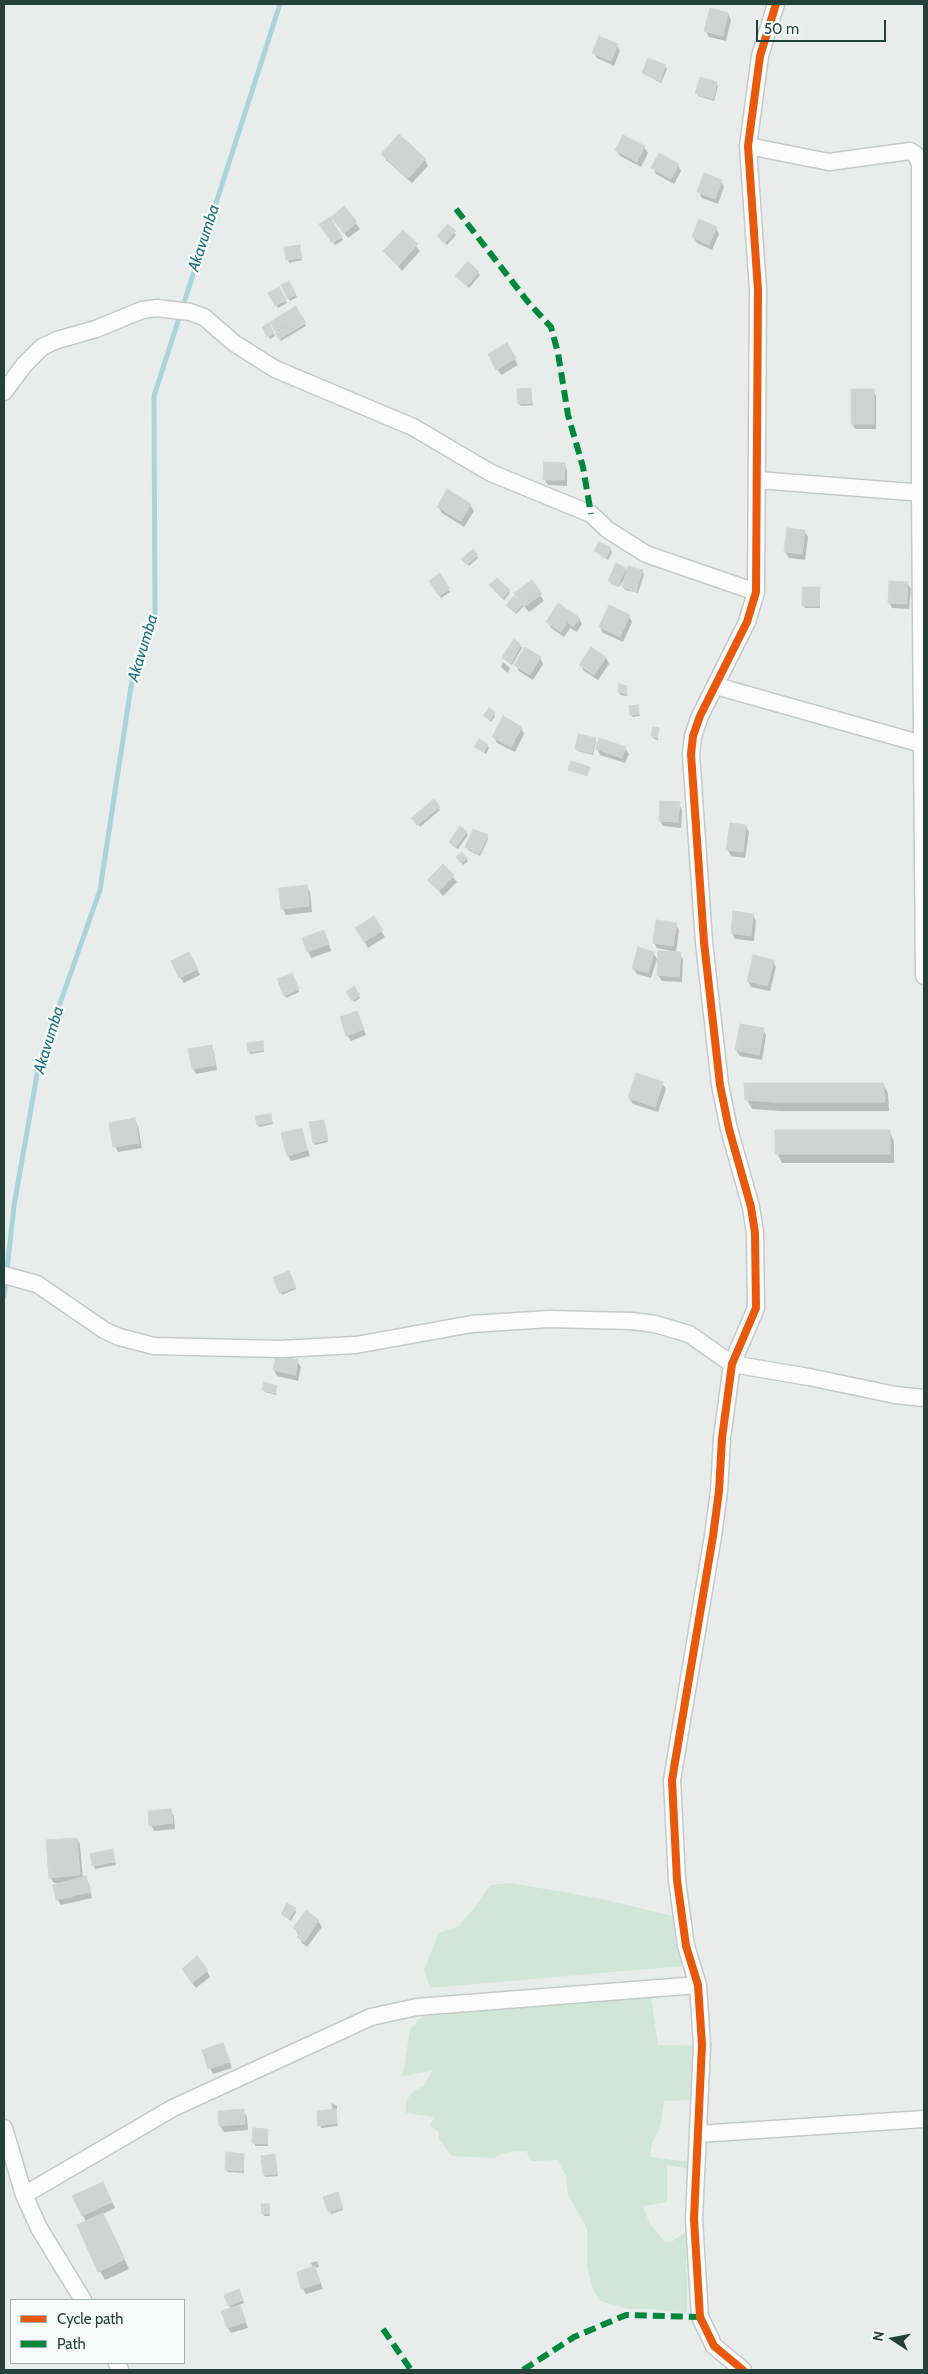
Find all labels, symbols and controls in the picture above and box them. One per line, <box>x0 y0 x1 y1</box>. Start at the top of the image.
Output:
scale bar <box>758 10 888 42</box>
text: 50 m <box>764 20 799 38</box>
water label: Akavumba <box>184 202 224 274</box>
water label: Akavumba <box>124 612 162 684</box>
water label: Akavumba <box>30 1004 68 1076</box>
legend <box>10 2299 185 2364</box>
text: Cycle path <box>57 2310 123 2328</box>
north arrow <box>868 2314 918 2364</box>
text: N <box>868 2330 888 2343</box>
text: Path <box>57 2335 86 2353</box>

